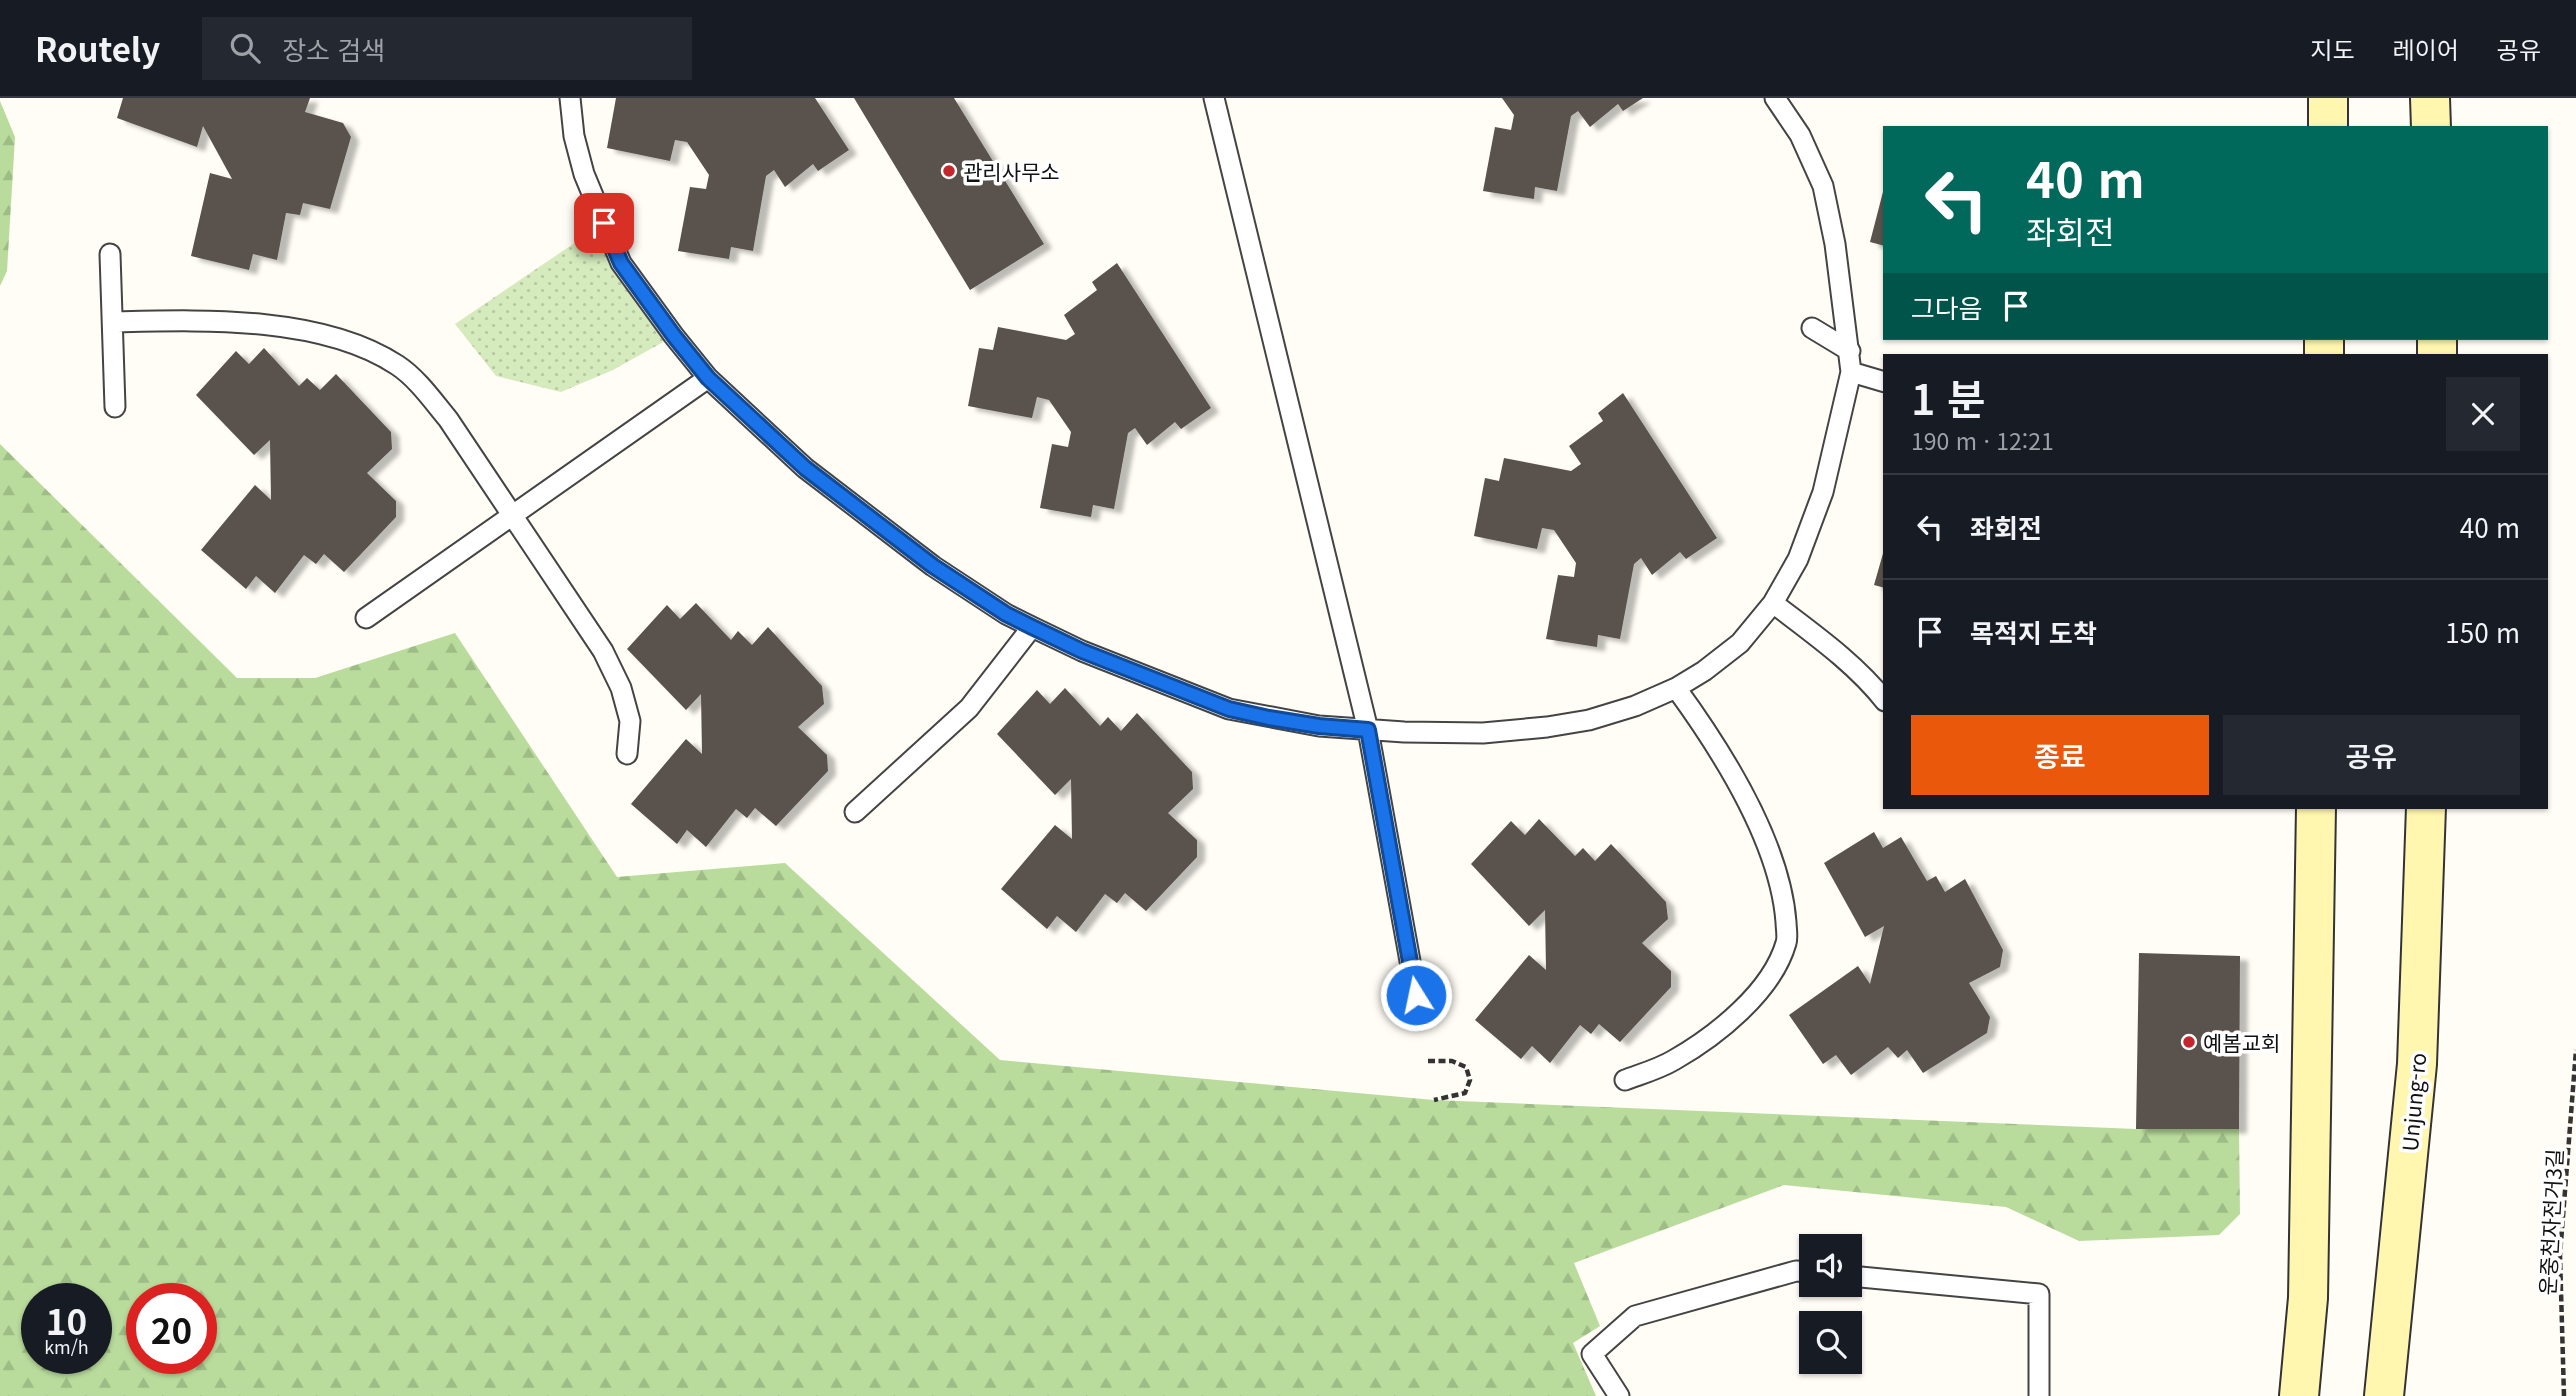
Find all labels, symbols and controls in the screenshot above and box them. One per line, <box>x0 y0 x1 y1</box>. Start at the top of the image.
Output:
search box <box>202 17 692 80</box>
text: Routely <box>35 24 160 72</box>
icon: search <box>226 29 264 67</box>
text: 장소 검색 <box>282 30 385 67</box>
text: 지도 <box>2310 31 2355 66</box>
text: 레이어 <box>2393 31 2459 66</box>
text: 공유 <box>2497 31 2541 66</box>
text: 40 m <box>2026 141 2145 212</box>
icon: left <box>1911 154 2002 245</box>
place label: 관리사무소 <box>963 156 1060 186</box>
marker: 관리사무소 <box>941 163 957 179</box>
pin <box>574 193 634 253</box>
icon: arrive <box>585 204 623 242</box>
text: 좌회전 <box>2026 207 2114 253</box>
icon: arrive <box>1997 287 2035 325</box>
text: 그다음 <box>1911 288 1983 325</box>
text: 1 분 <box>1911 366 1986 427</box>
button: close <box>2446 377 2520 451</box>
text: 190 m · 12:21 <box>1911 423 2054 457</box>
icon: left <box>1911 508 1949 546</box>
text: 좌회전 <box>1970 508 2042 545</box>
text: 40 m <box>2460 508 2520 545</box>
icon: arrive <box>1911 613 1949 651</box>
text: 목적지 도착 <box>1970 613 2097 650</box>
text: 150 m <box>2445 613 2520 650</box>
button: 종료 <box>1911 715 2209 795</box>
button: 공유 <box>2223 715 2520 795</box>
position arrow <box>1379 958 1453 1032</box>
place label: 예봄교회 <box>2203 1027 2280 1057</box>
marker: 예봄교회 <box>2181 1034 2197 1050</box>
street label: Unjung-ro <box>2394 1051 2432 1153</box>
street label: 운중천자전거3길 <box>2531 1148 2569 1296</box>
map controls <box>1799 1234 1862 1374</box>
button: sound <box>1799 1234 1862 1297</box>
speed limit sign: 20 <box>126 1283 217 1374</box>
text: 10 <box>46 1294 87 1345</box>
button: search <box>1799 1311 1862 1374</box>
text: km/h <box>44 1333 89 1359</box>

